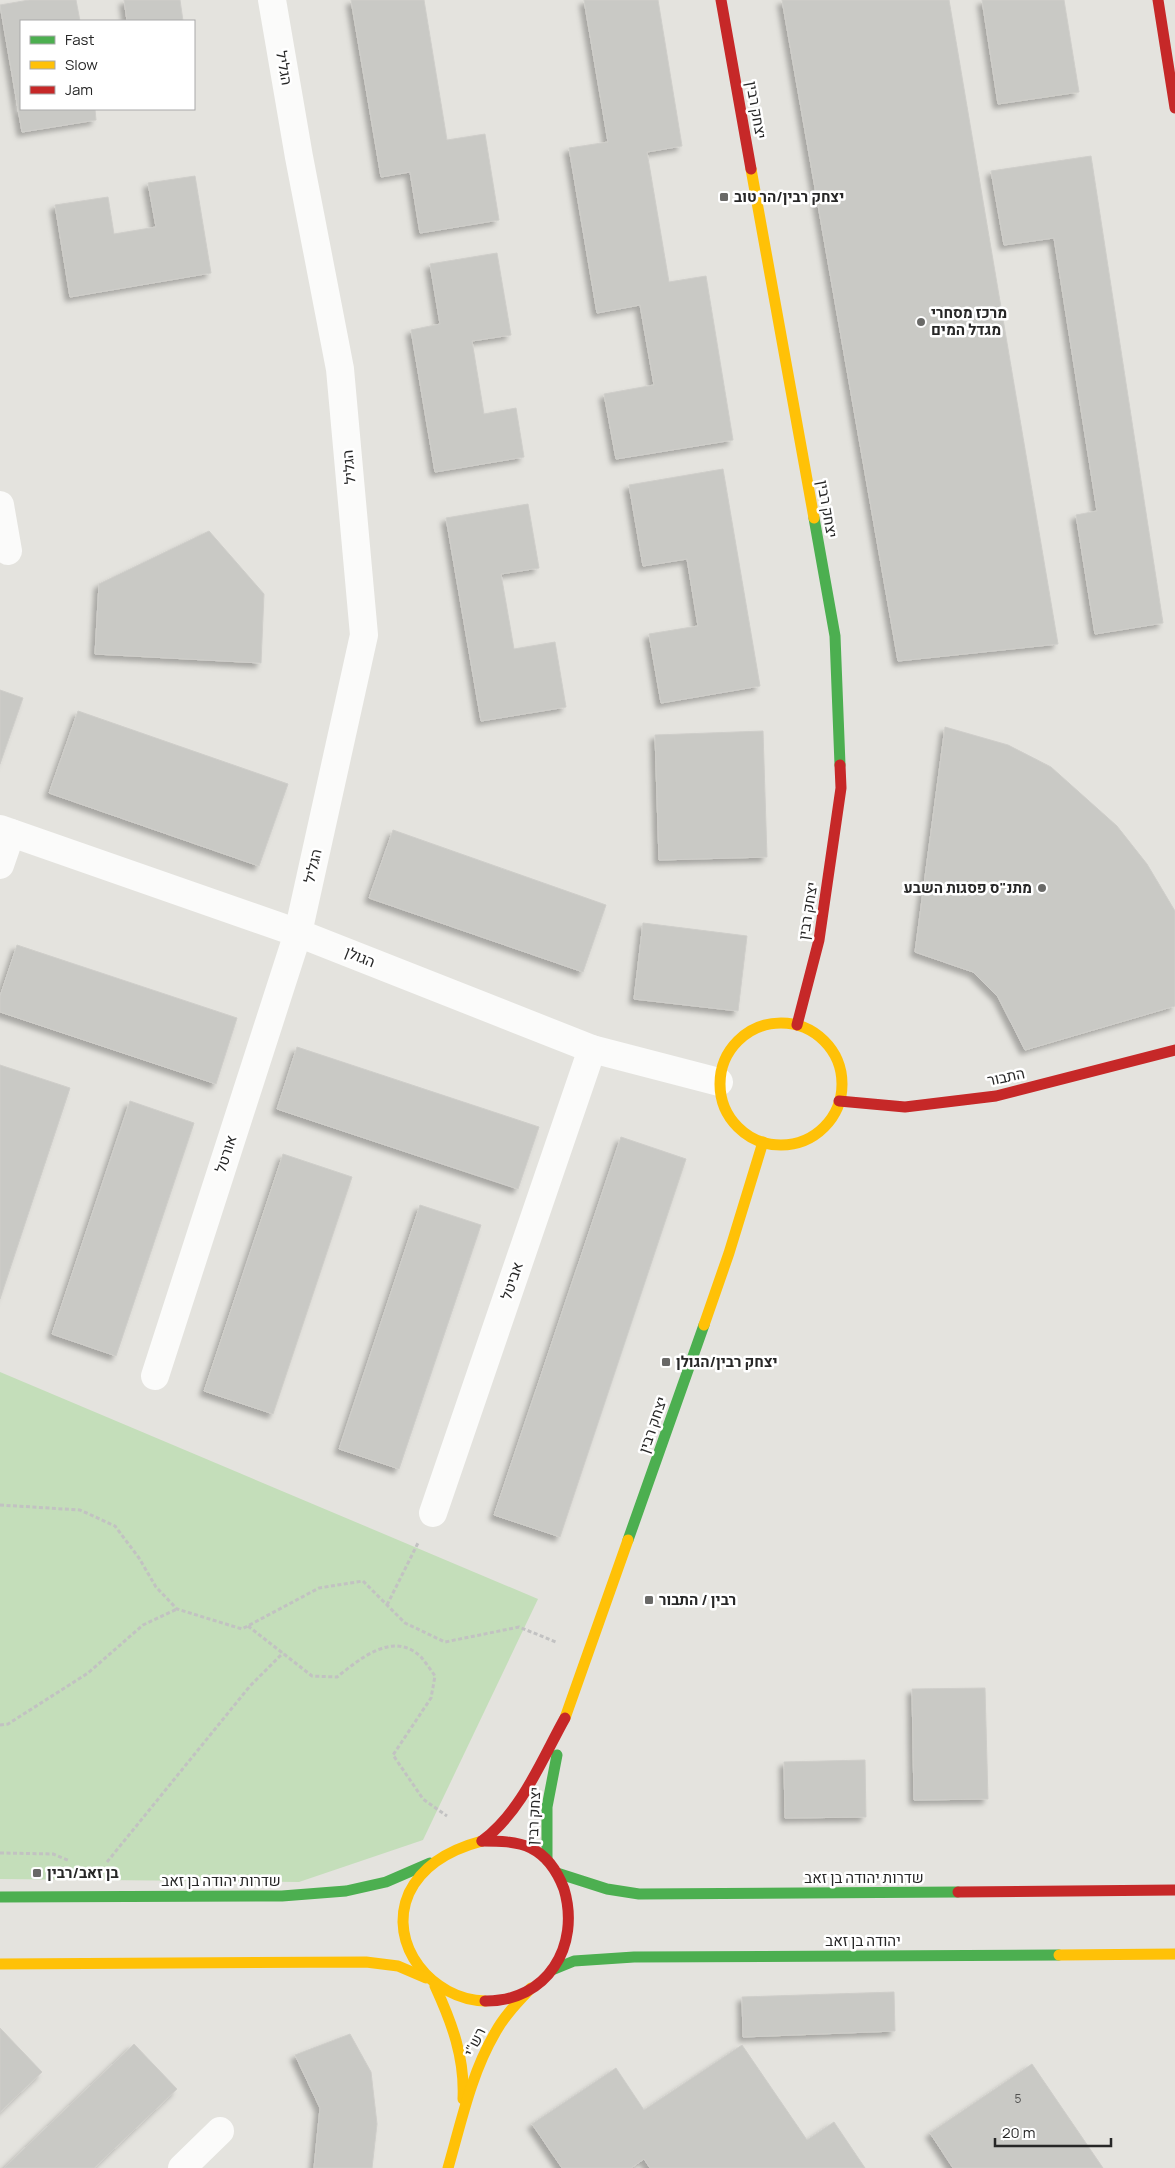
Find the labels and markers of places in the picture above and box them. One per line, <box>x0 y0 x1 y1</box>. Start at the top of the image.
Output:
place label: יצחק רבין/הר טוב <box>734 186 844 207</box>
marker: יצחק רבין/הר טוב <box>718 191 730 203</box>
place label: מרכז מסחרי מגדל המים <box>931 302 1007 340</box>
marker: מרכז מסחרי מגדל המים <box>915 316 927 328</box>
place label: מתנ"ס פסגות השבע <box>903 877 1032 898</box>
marker: מתנ"ס פסגות השבע <box>1036 882 1048 894</box>
place label: יצחק רבין/הגולן <box>676 1351 778 1372</box>
marker: יצחק רבין/הגולן <box>660 1356 672 1368</box>
place label: רבין / התבור <box>659 1589 736 1610</box>
marker: רבין / התבור <box>643 1594 655 1606</box>
place label: בן זאב/רבין <box>47 1862 119 1883</box>
marker: בן זאב/רבין <box>31 1867 43 1879</box>

